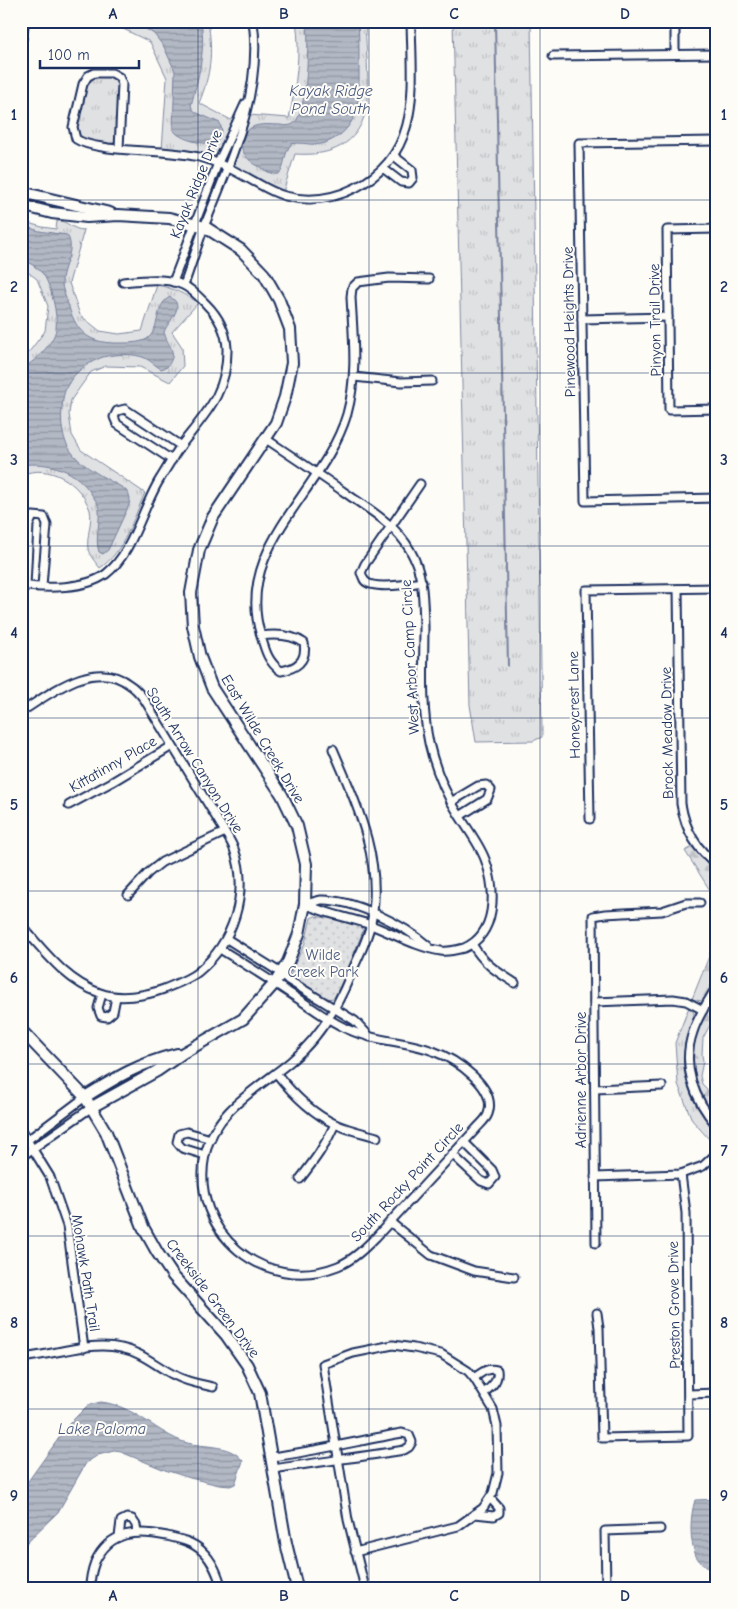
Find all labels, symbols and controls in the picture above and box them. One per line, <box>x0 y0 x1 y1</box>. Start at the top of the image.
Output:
text: A <box>109 5 118 23</box>
text: B <box>279 5 289 23</box>
text: C <box>449 5 459 23</box>
text: D <box>620 5 630 23</box>
scale bar <box>40 38 139 70</box>
text: 100 m <box>48 46 90 64</box>
water label: Kayak Ridge Pond South <box>289 82 373 118</box>
text: 1 <box>11 106 17 124</box>
text: 1 <box>721 106 727 124</box>
street label: Kayak Ridge Drive <box>166 127 226 241</box>
street label: Pinewood Heights Drive <box>559 246 579 398</box>
street label: Pinyon Trail Drive <box>645 263 665 377</box>
text: 2 <box>10 278 18 296</box>
text: 2 <box>720 278 728 296</box>
text: 3 <box>10 451 18 469</box>
text: 3 <box>720 451 728 469</box>
street label: West Arbor Camp Circle <box>397 579 423 735</box>
text: 4 <box>10 624 18 642</box>
text: 4 <box>720 624 728 642</box>
street label: Honeycrest Lane <box>564 650 584 759</box>
street label: Brock Meadow Drive <box>657 666 677 799</box>
street label: East Wilde Creek Drive <box>217 671 309 807</box>
street label: South Arrow Canyon Drive <box>143 684 248 837</box>
street label: Kittatinny Place <box>66 732 160 796</box>
text: 5 <box>10 796 18 814</box>
text: 5 <box>720 796 728 814</box>
park label: Wilde Creek Park <box>288 946 359 981</box>
text: 6 <box>10 969 18 987</box>
text: 6 <box>720 969 728 987</box>
street label: Adrienne Arbor Drive <box>572 1011 590 1148</box>
street label: South Rocky Point Circle <box>347 1118 467 1246</box>
text: 7 <box>10 1142 18 1160</box>
text: 7 <box>720 1142 728 1160</box>
street label: Mohawk Path Trail <box>68 1213 104 1333</box>
street label: Creekside Green Drive <box>162 1235 264 1361</box>
street label: Preston Grove Drive <box>664 1240 684 1369</box>
text: 8 <box>10 1314 18 1332</box>
text: 8 <box>720 1314 728 1332</box>
water label: Lake Paloma <box>58 1420 146 1438</box>
text: 9 <box>10 1487 18 1505</box>
text: 9 <box>720 1487 728 1505</box>
text: A <box>109 1587 118 1605</box>
text: B <box>279 1587 289 1605</box>
text: C <box>449 1587 459 1605</box>
text: D <box>620 1587 630 1605</box>

